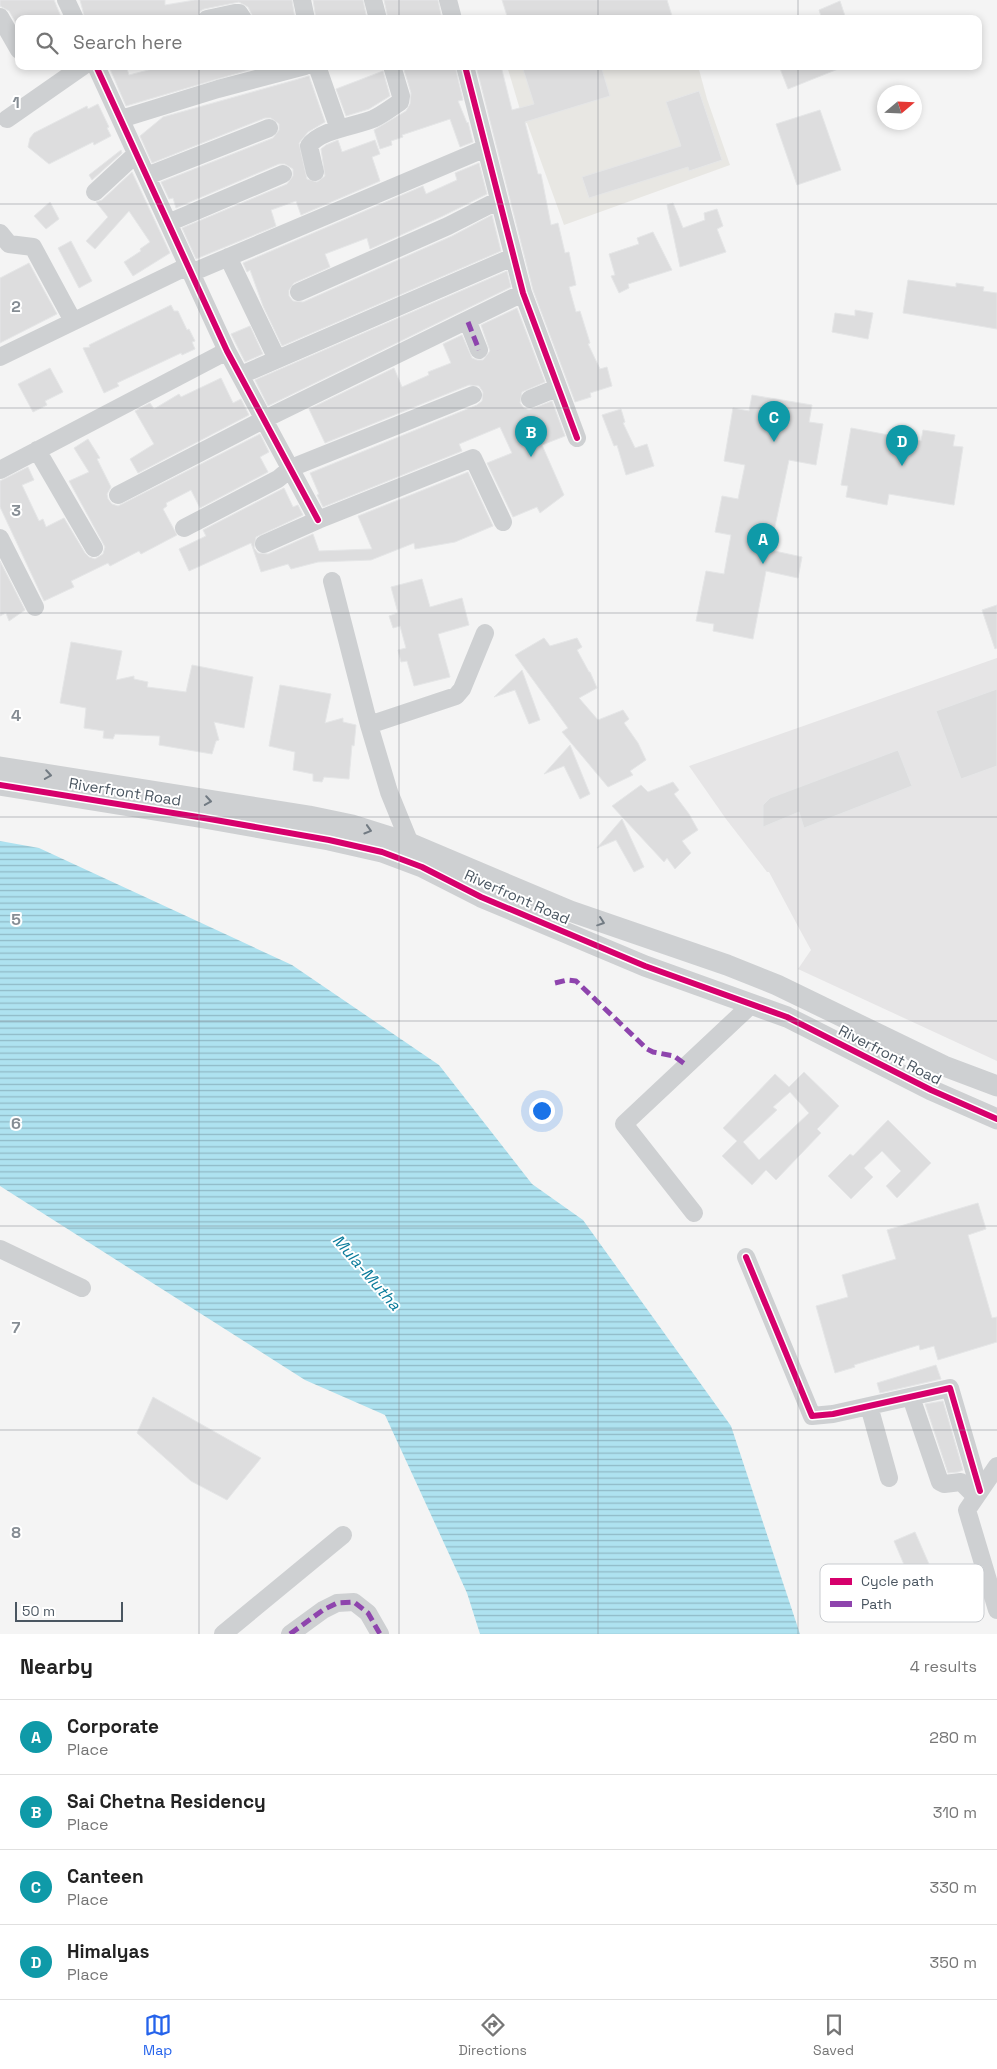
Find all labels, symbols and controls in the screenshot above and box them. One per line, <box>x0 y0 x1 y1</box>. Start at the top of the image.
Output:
search box <box>15 15 982 70</box>
icon: search <box>33 29 61 57</box>
text: Search here <box>73 30 183 55</box>
north arrow <box>877 85 922 130</box>
text: 1 <box>12 92 20 113</box>
text: 2 <box>11 296 21 317</box>
pin: C <box>758 401 790 442</box>
pin: B <box>515 416 547 457</box>
pin: D <box>886 425 918 466</box>
text: 3 <box>11 500 21 521</box>
pin: A <box>747 523 779 564</box>
text: 4 <box>11 705 21 726</box>
one-way arrow <box>44 769 52 779</box>
street label: Riverfront Road <box>68 773 183 810</box>
one-way arrow <box>205 795 213 806</box>
one-way arrow <box>364 825 372 835</box>
street label: Riverfront Road <box>462 865 573 928</box>
text: 5 <box>11 909 21 930</box>
one-way arrow <box>596 916 604 926</box>
street label: Riverfront Road <box>835 1020 945 1089</box>
your location <box>529 1098 555 1124</box>
text: 6 <box>11 1113 21 1134</box>
water label: Mula-Mutha <box>328 1230 406 1315</box>
text: 7 <box>12 1317 21 1338</box>
text: 8 <box>11 1522 21 1543</box>
legend <box>820 1564 984 1622</box>
text: Cycle path <box>861 1572 934 1590</box>
text: Path <box>861 1595 892 1613</box>
scale bar <box>15 1599 122 1622</box>
text: 50 m <box>22 1602 55 1620</box>
text: Nearby <box>20 1653 93 1680</box>
text: 4 results <box>910 1656 977 1677</box>
text: Corporate <box>67 1714 159 1739</box>
text: A <box>31 1727 41 1748</box>
text: 280 m <box>929 1727 977 1748</box>
text: Place <box>67 1739 109 1760</box>
text: Sai Chetna Residency <box>67 1789 266 1814</box>
text: B <box>31 1802 41 1823</box>
text: 310 m <box>933 1802 977 1823</box>
text: Place <box>67 1814 109 1835</box>
text: Canteen <box>67 1864 144 1889</box>
text: C <box>31 1877 41 1898</box>
text: 330 m <box>930 1877 977 1898</box>
text: Place <box>67 1889 109 1910</box>
text: Himalyas <box>67 1939 149 1964</box>
text: D <box>31 1952 41 1973</box>
text: 350 m <box>930 1952 977 1973</box>
text: Place <box>67 1964 109 1985</box>
tab: Map <box>143 2011 172 2059</box>
tab: Directions <box>458 2011 527 2059</box>
tab: Saved <box>813 2011 854 2059</box>

